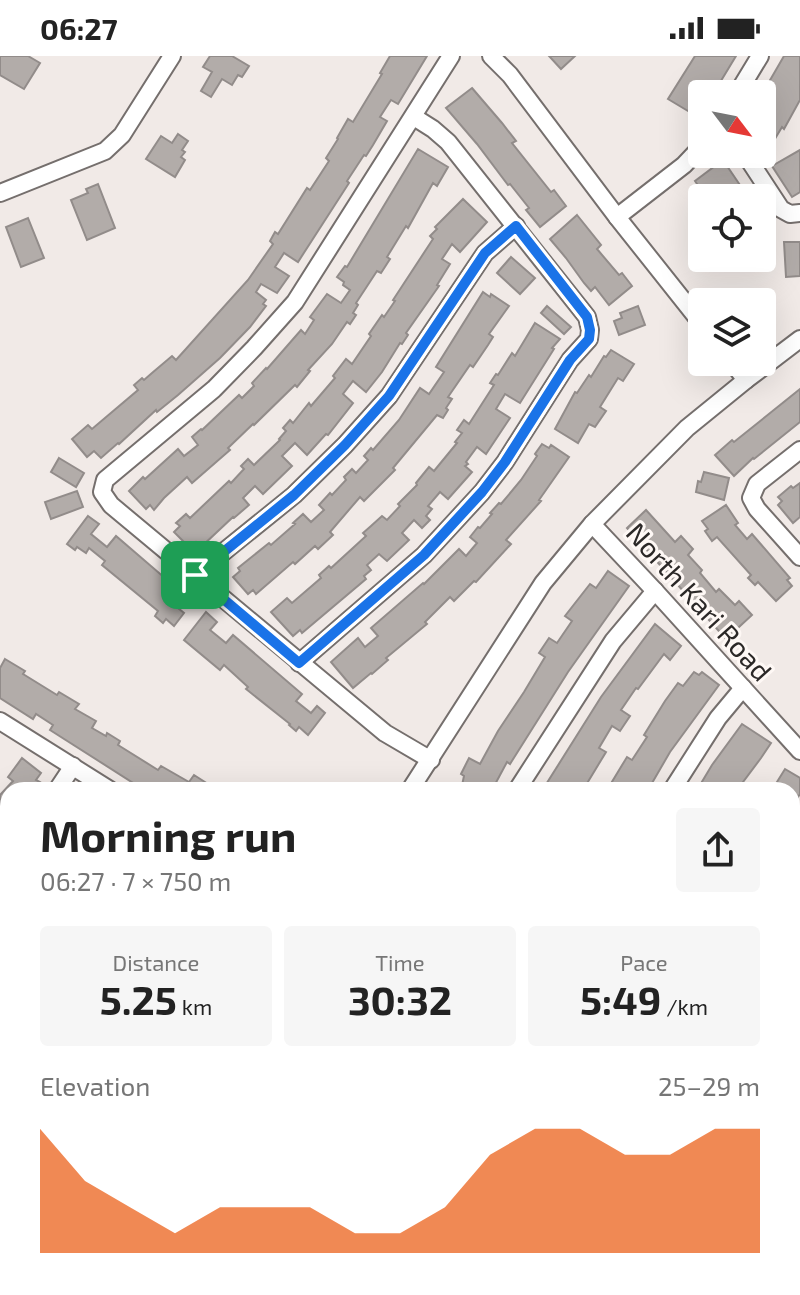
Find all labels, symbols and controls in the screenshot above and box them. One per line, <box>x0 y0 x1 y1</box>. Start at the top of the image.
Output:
text: 06:27 <box>40 10 118 46</box>
north arrow <box>688 80 776 168</box>
map controls <box>688 80 776 376</box>
button: locate <box>688 184 776 272</box>
button: layers <box>688 288 776 376</box>
street label: North Kari Road <box>620 515 780 687</box>
pin <box>161 541 229 609</box>
icon: arrive <box>173 553 217 597</box>
text: Morning run <box>40 808 296 861</box>
button: share <box>676 808 760 892</box>
text: 06:27 · 7 × 750 m <box>40 865 231 896</box>
text: Distance <box>113 949 199 975</box>
text: Time <box>375 949 425 975</box>
text: Pace <box>620 949 668 975</box>
text: 5.25 <box>100 975 177 1023</box>
text: 30:32 <box>348 975 452 1023</box>
text: 5:49 <box>580 975 661 1023</box>
text: km <box>177 993 212 1019</box>
text: /km <box>661 993 708 1019</box>
text: Elevation <box>40 1070 150 1101</box>
text: 25–29 m <box>658 1070 760 1101</box>

